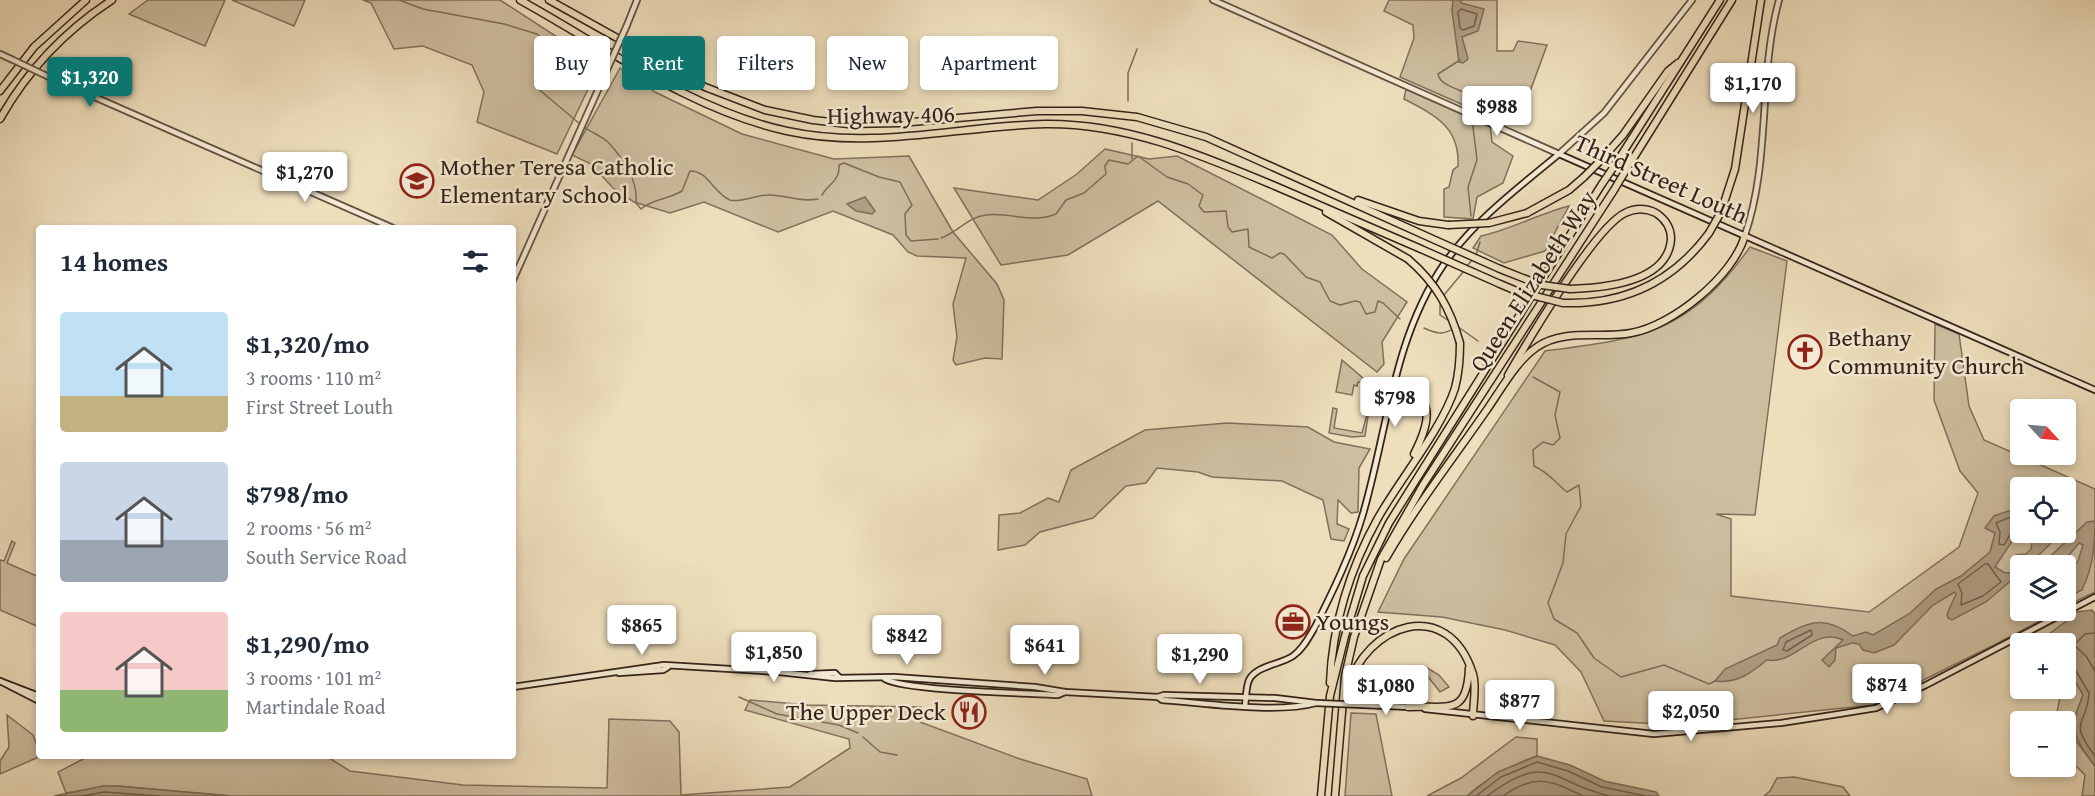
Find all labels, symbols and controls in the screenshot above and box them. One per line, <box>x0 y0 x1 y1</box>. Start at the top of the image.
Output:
chip: Buy <box>534 36 610 90</box>
chip: Rent <box>622 36 705 90</box>
chip: Filters <box>717 36 815 90</box>
chip: New <box>827 36 908 90</box>
chip: Apartment <box>920 36 1058 90</box>
pin: $1,320 <box>41 57 139 108</box>
text: $1,320 <box>61 62 119 91</box>
pin: $1,170 <box>1704 63 1802 114</box>
text: $1,170 <box>1724 68 1782 97</box>
pin: $988 <box>1461 86 1533 137</box>
text: $988 <box>1476 91 1518 120</box>
street label: Highway 406 <box>827 96 955 133</box>
street label: Third Street Louth <box>1569 125 1754 233</box>
place label: Mother Teresa Catholic Elementary School <box>440 149 674 212</box>
pin: $1,270 <box>256 152 354 203</box>
text: $1,270 <box>276 157 334 186</box>
school or university icon: Mother Teresa Catholic Elementary School <box>399 163 435 199</box>
street label: Queen Elizabeth Way <box>1461 183 1604 378</box>
text: 14 homes <box>60 242 168 281</box>
icon: filters <box>459 245 492 278</box>
place label: Bethany Community Church <box>1828 320 2025 383</box>
text: $1,320/mo <box>246 324 369 363</box>
church icon: Bethany Community Church <box>1787 334 1823 370</box>
icon: home <box>108 336 180 408</box>
text: 3 rooms · 110 m² <box>246 363 381 392</box>
pin: $798 <box>1359 377 1431 428</box>
text: $798 <box>1374 382 1416 411</box>
text: First Street Louth <box>246 392 393 421</box>
north arrow <box>2010 399 2076 465</box>
map controls <box>2010 399 2076 777</box>
text: $798/mo <box>246 474 348 513</box>
button: locate <box>2010 477 2076 543</box>
icon: home <box>108 486 180 558</box>
text: 2 rooms · 56 m² <box>246 513 372 542</box>
text: South Service Road <box>246 542 407 571</box>
button: layers <box>2010 555 2076 621</box>
office icon: Youngs <box>1275 604 1311 640</box>
place label: Youngs <box>1316 604 1389 639</box>
pin: $865 <box>606 605 678 656</box>
text: $865 <box>621 610 663 639</box>
pin: $842 <box>871 615 943 666</box>
text: $842 <box>886 620 928 649</box>
text: $1,290/mo <box>246 624 369 663</box>
pin: $641 <box>1009 625 1081 676</box>
text: $641 <box>1024 630 1066 659</box>
pin: $1,850 <box>725 632 823 683</box>
button: + <box>2010 633 2076 699</box>
pin: $1,290 <box>1151 634 1249 685</box>
icon: home <box>108 636 180 708</box>
text: $1,850 <box>745 637 803 666</box>
text: $1,290 <box>1171 639 1229 668</box>
text: 3 rooms · 101 m² <box>246 663 381 692</box>
pin: $874 <box>1851 664 1923 715</box>
pin: $1,080 <box>1337 665 1435 716</box>
text: $874 <box>1866 669 1908 698</box>
text: $1,080 <box>1357 670 1415 699</box>
pin: $877 <box>1484 680 1556 731</box>
text: $877 <box>1499 685 1541 714</box>
pin: $2,050 <box>1642 691 1740 742</box>
text: Martindale Road <box>246 692 385 721</box>
place label: The Upper Deck <box>786 694 947 729</box>
restaurant icon: The Upper Deck <box>951 694 987 730</box>
text: $2,050 <box>1662 696 1720 725</box>
button: − <box>2010 711 2076 777</box>

